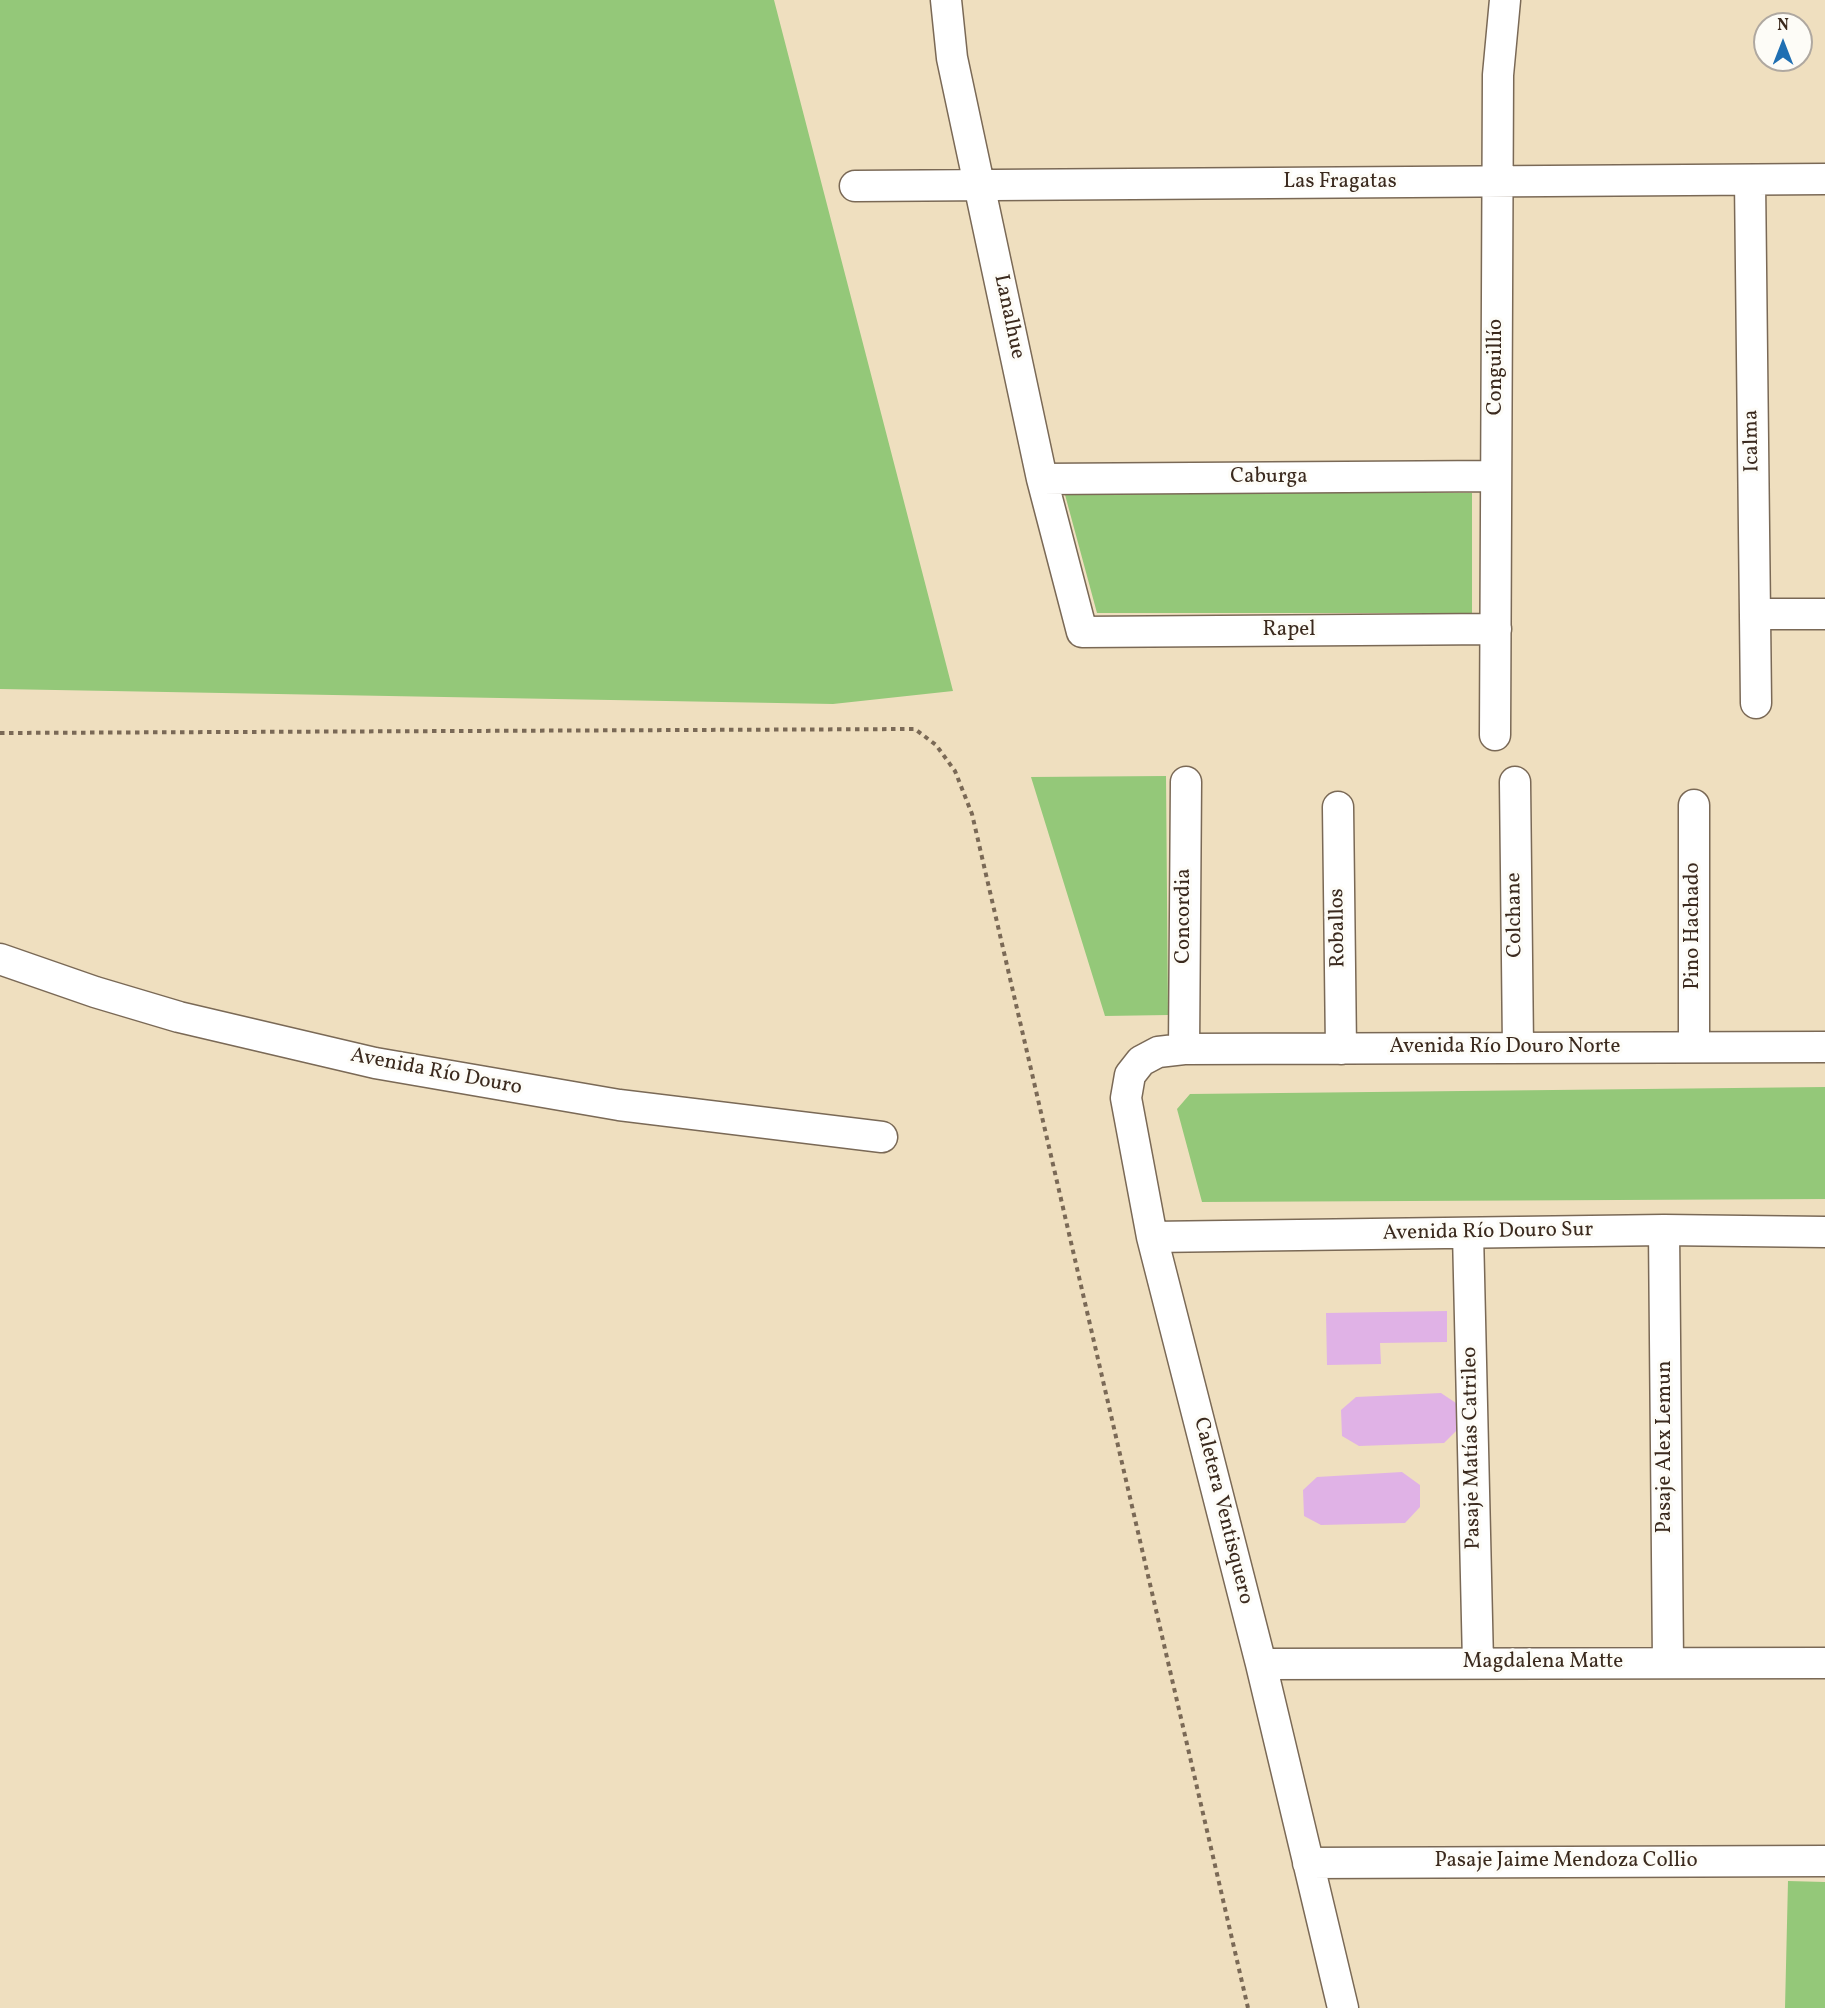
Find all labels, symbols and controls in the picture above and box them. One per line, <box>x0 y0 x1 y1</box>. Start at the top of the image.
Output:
north arrow <box>1753 12 1813 72</box>
text: N <box>1777 15 1789 37</box>
street label: Las Fragatas <box>1283 170 1397 196</box>
street label: Lanalhue <box>987 272 1029 362</box>
street label: Conguillío <box>1484 319 1510 415</box>
street label: Icalma <box>1740 409 1766 473</box>
street label: Caburga <box>1230 465 1308 491</box>
street label: Rapel <box>1262 618 1316 644</box>
street label: Pino Hachado <box>1681 862 1707 990</box>
street label: Concordia <box>1172 868 1198 964</box>
street label: Colchane <box>1503 872 1529 958</box>
street label: Roballos <box>1326 888 1352 968</box>
street label: Avenida Río Douro Norte <box>1390 1035 1620 1061</box>
street label: Avenida Río Douro <box>348 1044 524 1102</box>
street label: Avenida Río Douro Sur <box>1383 1219 1593 1247</box>
street label: Pasaje Matías Catrileo <box>1459 1346 1487 1550</box>
street label: Pasaje Alex Lemun <box>1653 1360 1679 1534</box>
street label: Caletera Ventisquero <box>1187 1415 1257 1607</box>
street label: Magdalena Matte <box>1463 1650 1623 1676</box>
street label: Pasaje Jaime Mendoza Collio <box>1434 1849 1698 1875</box>

